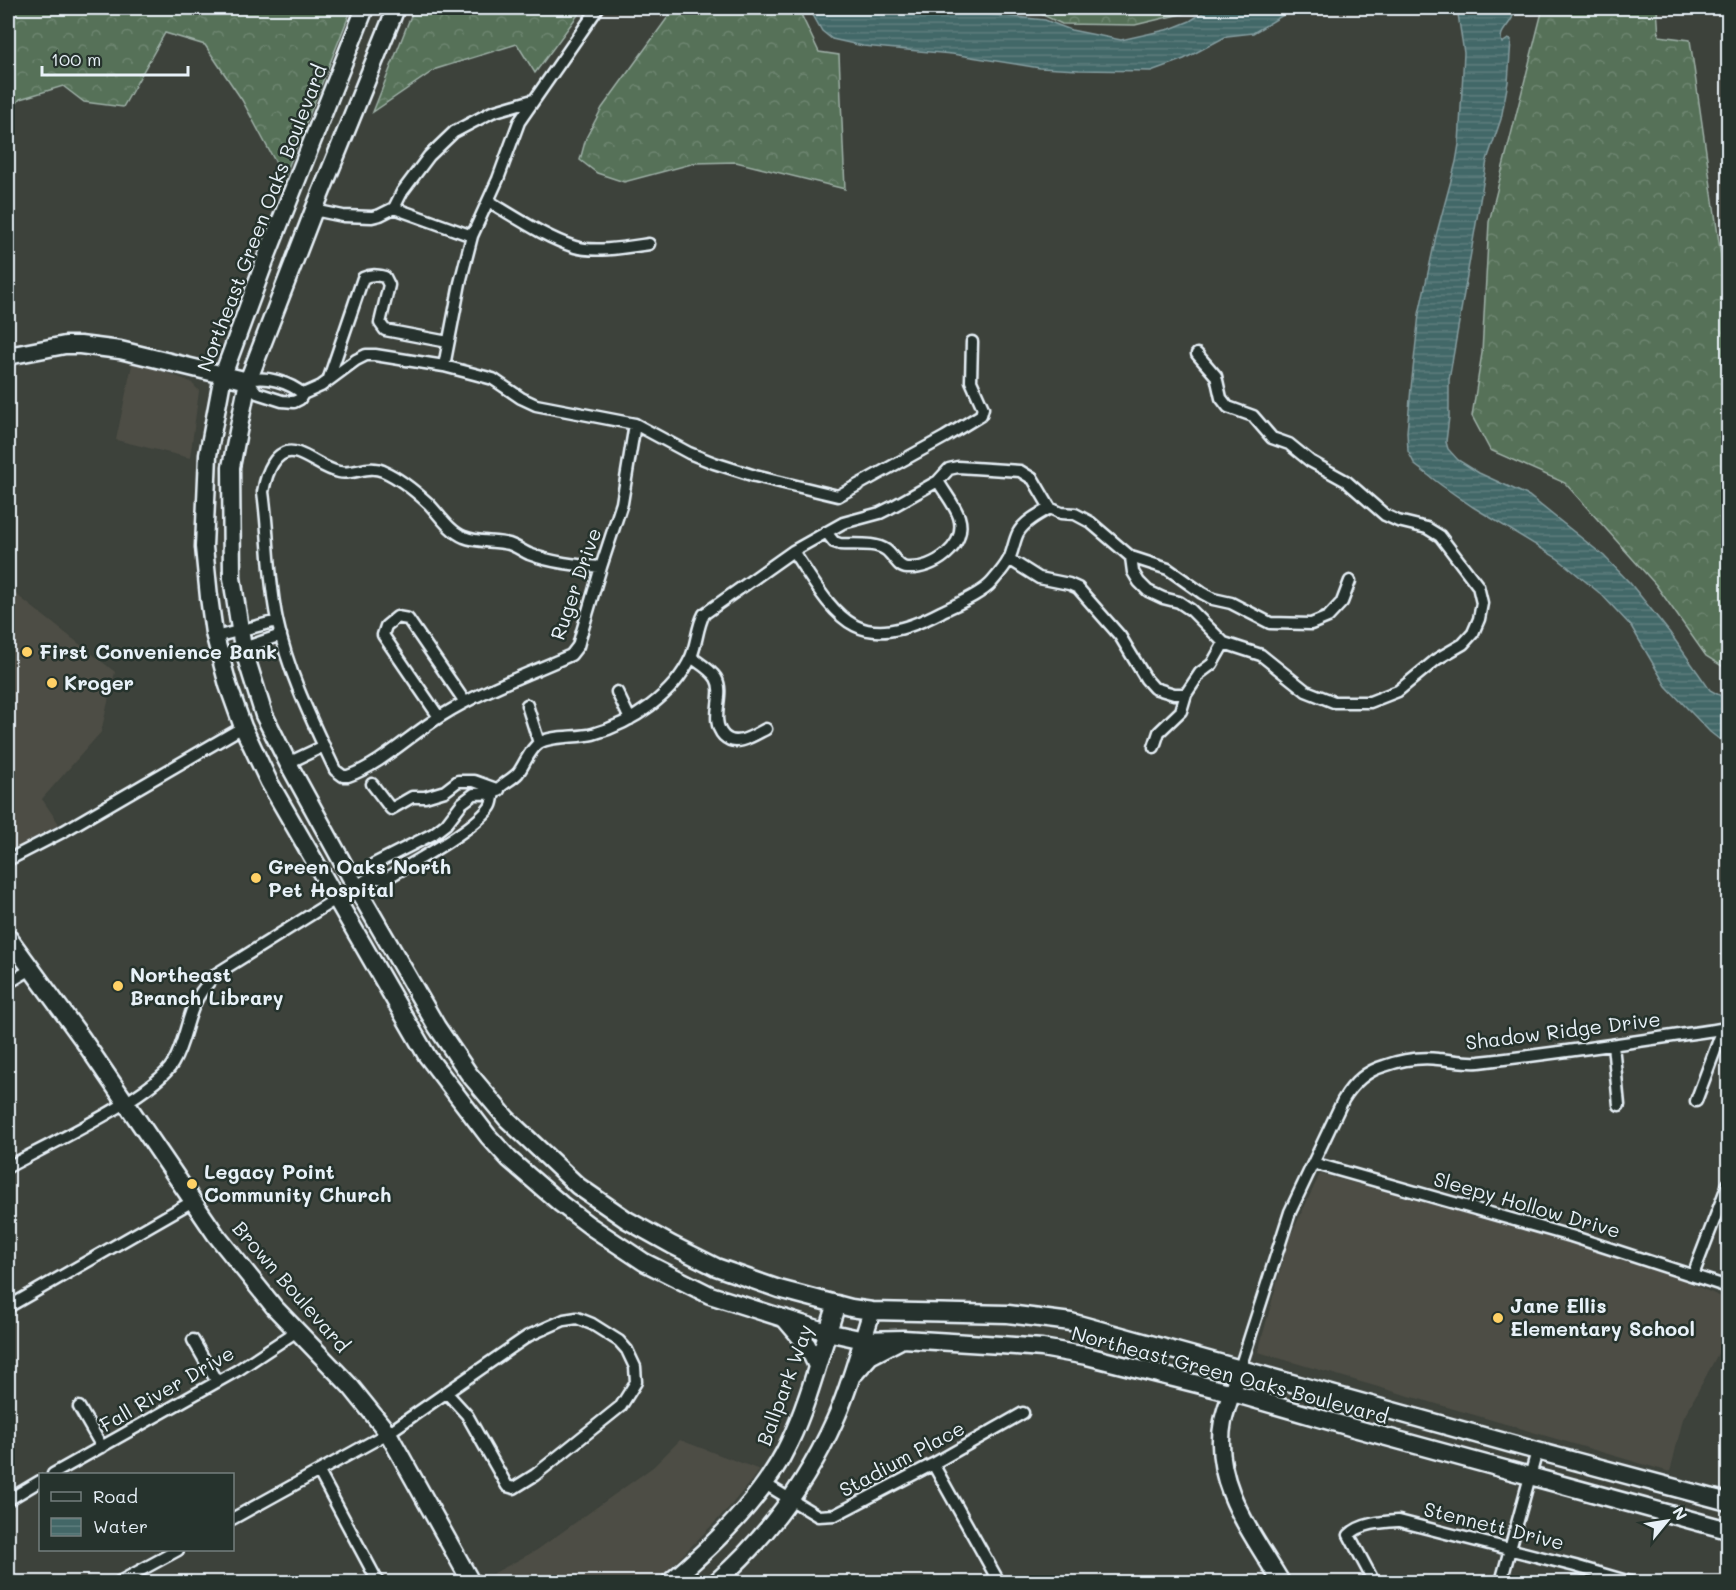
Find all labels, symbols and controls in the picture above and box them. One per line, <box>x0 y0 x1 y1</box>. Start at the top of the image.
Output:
scale bar <box>42 39 188 77</box>
text: 100 m <box>51 47 101 71</box>
street label: Northeast Green Oaks Boulevard <box>190 60 332 375</box>
street label: Ruger Drive <box>544 524 606 643</box>
place label: First Convenience Bank <box>39 638 277 664</box>
marker: First Convenience Bank <box>20 645 34 659</box>
place label: Kroger <box>64 669 134 695</box>
marker: Kroger <box>45 676 59 690</box>
place label: Green Oaks North Pet Hospital <box>268 853 451 902</box>
marker: Green Oaks North Pet Hospital <box>249 871 263 885</box>
place label: Northeast Branch Library <box>130 961 284 1010</box>
marker: Northeast Branch Library <box>111 979 125 993</box>
street label: Shadow Ridge Drive <box>1464 1005 1662 1055</box>
place label: Legacy Point Community Church <box>204 1158 391 1207</box>
street label: Sleepy Hollow Drive <box>1431 1165 1624 1243</box>
marker: Legacy Point Community Church <box>185 1177 199 1191</box>
street label: Brown Boulevard <box>228 1215 356 1357</box>
place label: Jane Ellis Elementary School <box>1510 1292 1695 1341</box>
marker: Jane Ellis Elementary School <box>1491 1311 1505 1325</box>
street label: Northeast Green Oaks Boulevard <box>1069 1319 1392 1429</box>
street label: Ballpark Way <box>750 1320 818 1449</box>
street label: Fall River Drive <box>94 1339 239 1437</box>
street label: Stadium Place <box>834 1414 969 1502</box>
legend <box>39 1473 234 1551</box>
text: Road <box>93 1484 138 1508</box>
north arrow <box>1637 1491 1697 1551</box>
street label: Stennett Drive <box>1421 1495 1567 1555</box>
text: N <box>1668 1503 1693 1524</box>
text: Water <box>93 1514 148 1538</box>

